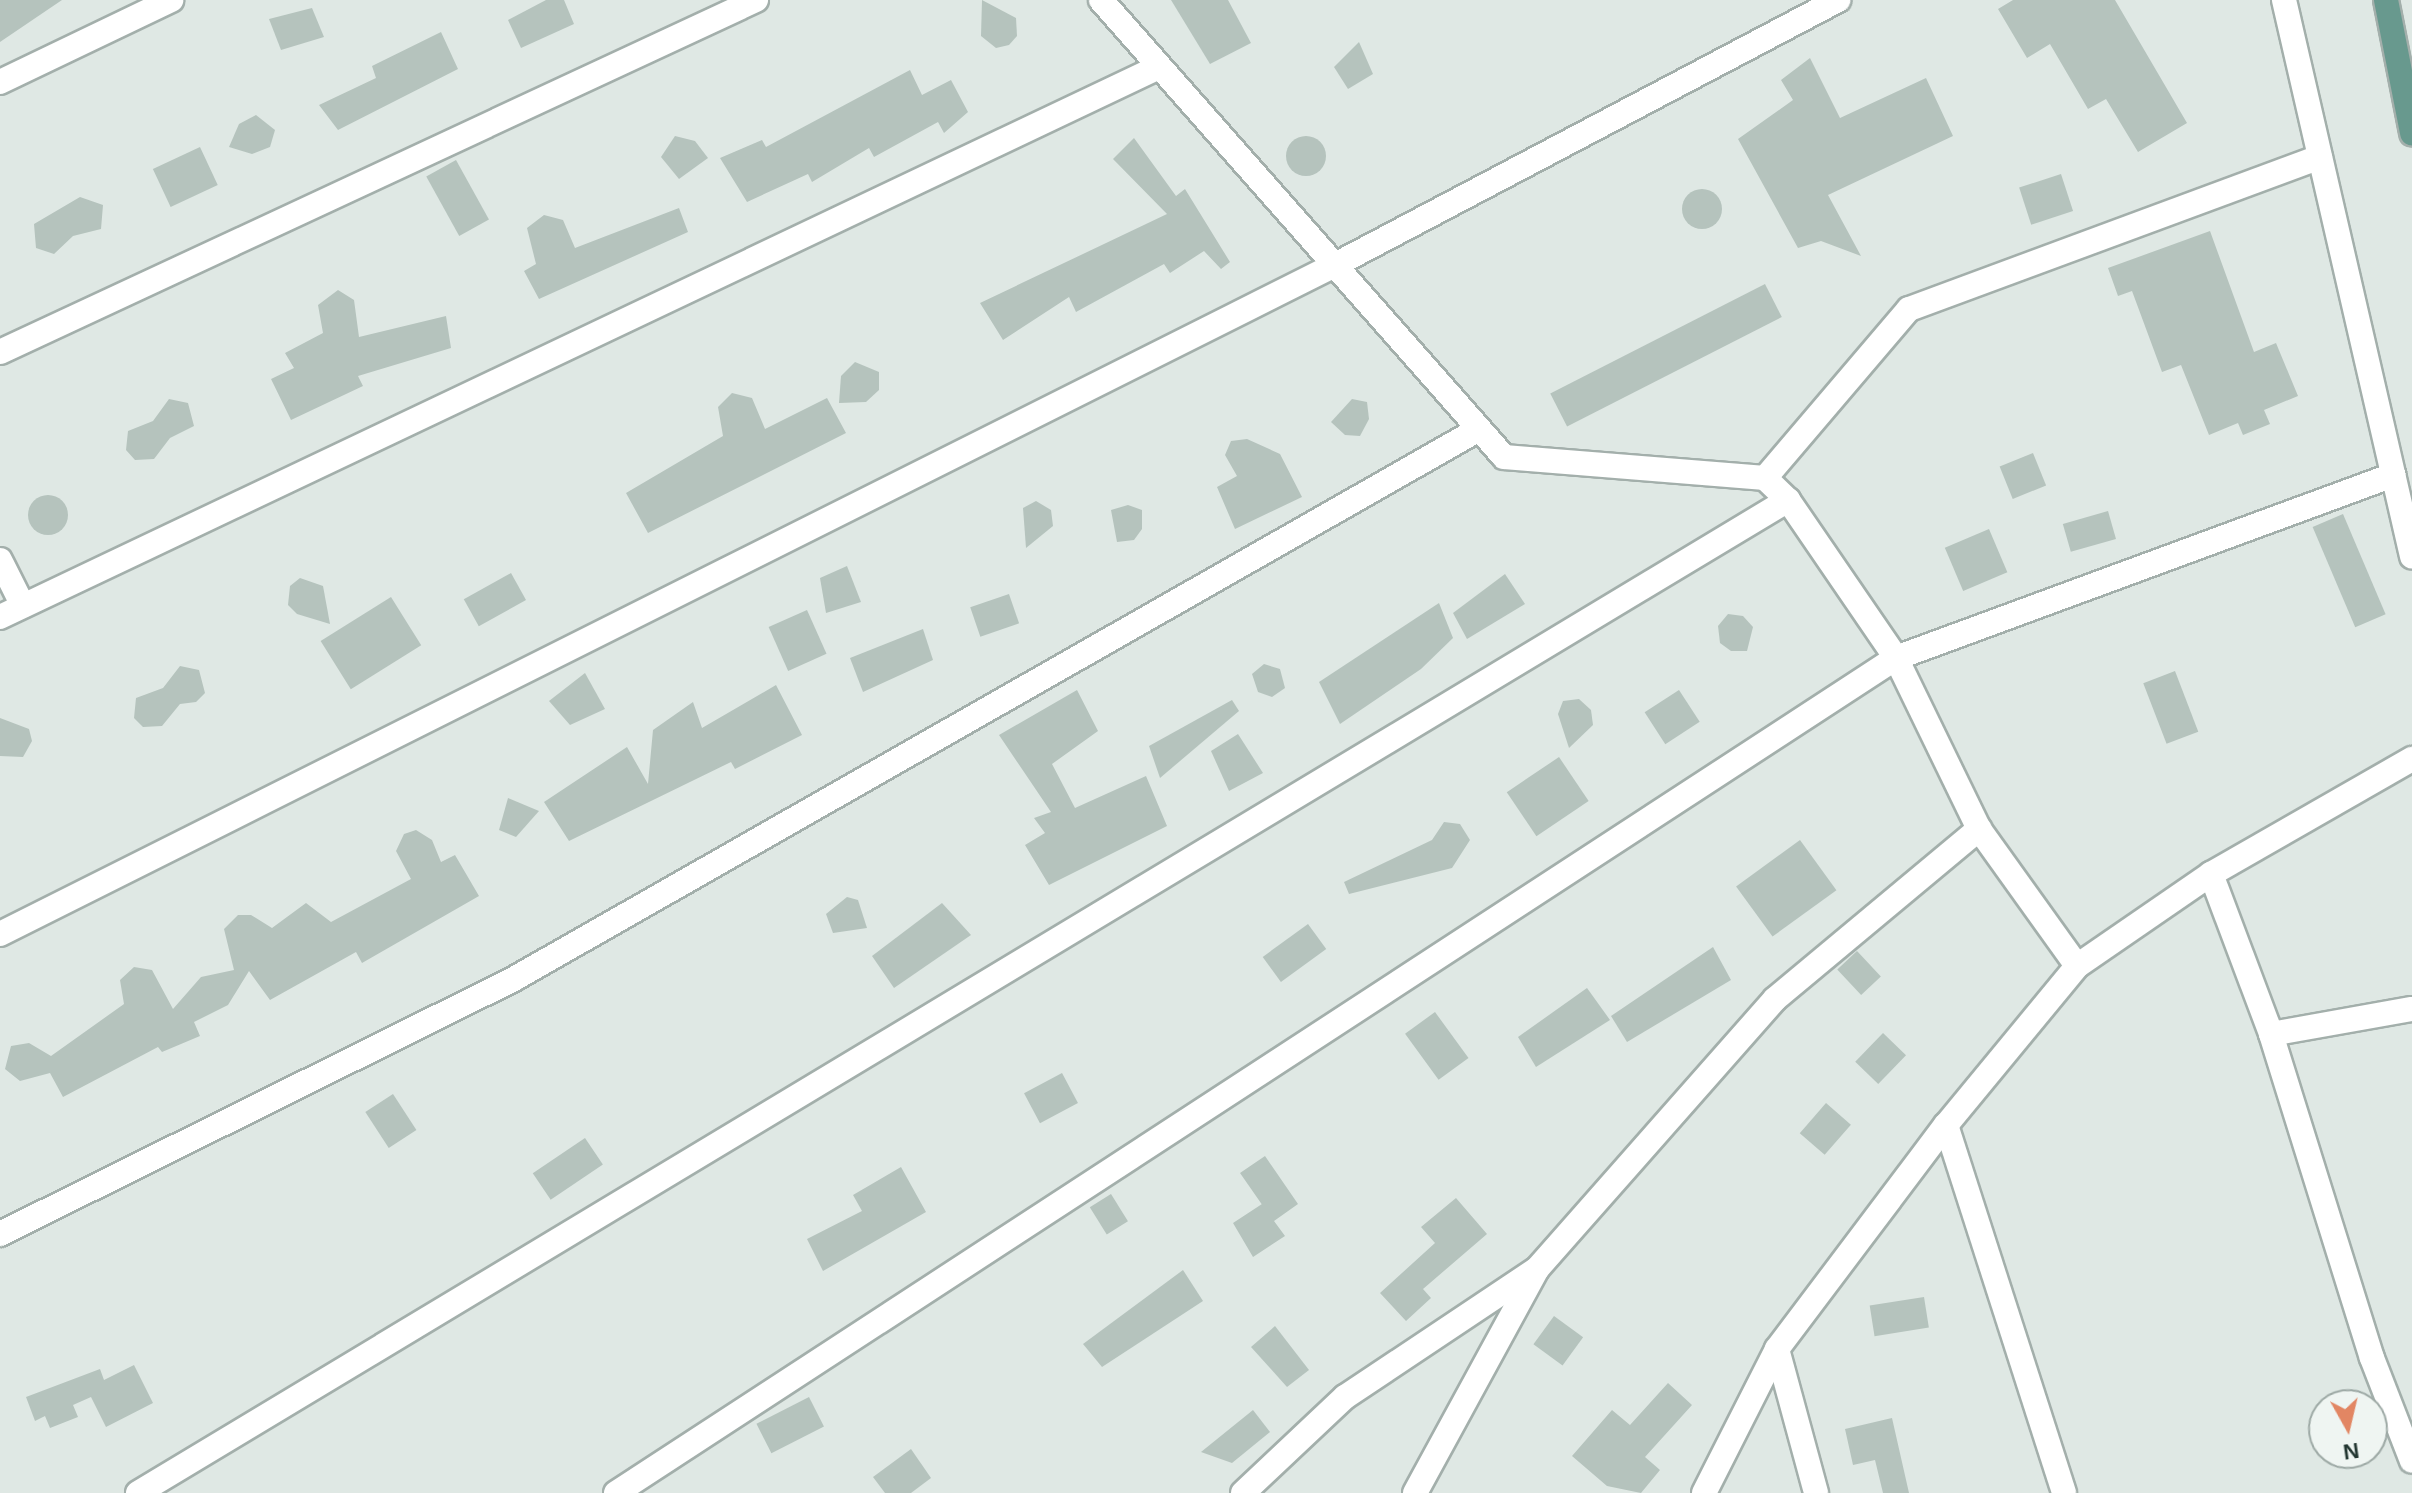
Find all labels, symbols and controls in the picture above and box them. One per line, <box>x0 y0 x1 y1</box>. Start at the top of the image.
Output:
north arrow <box>2308 1389 2388 1469</box>
text: N <box>2342 1438 2361 1465</box>

